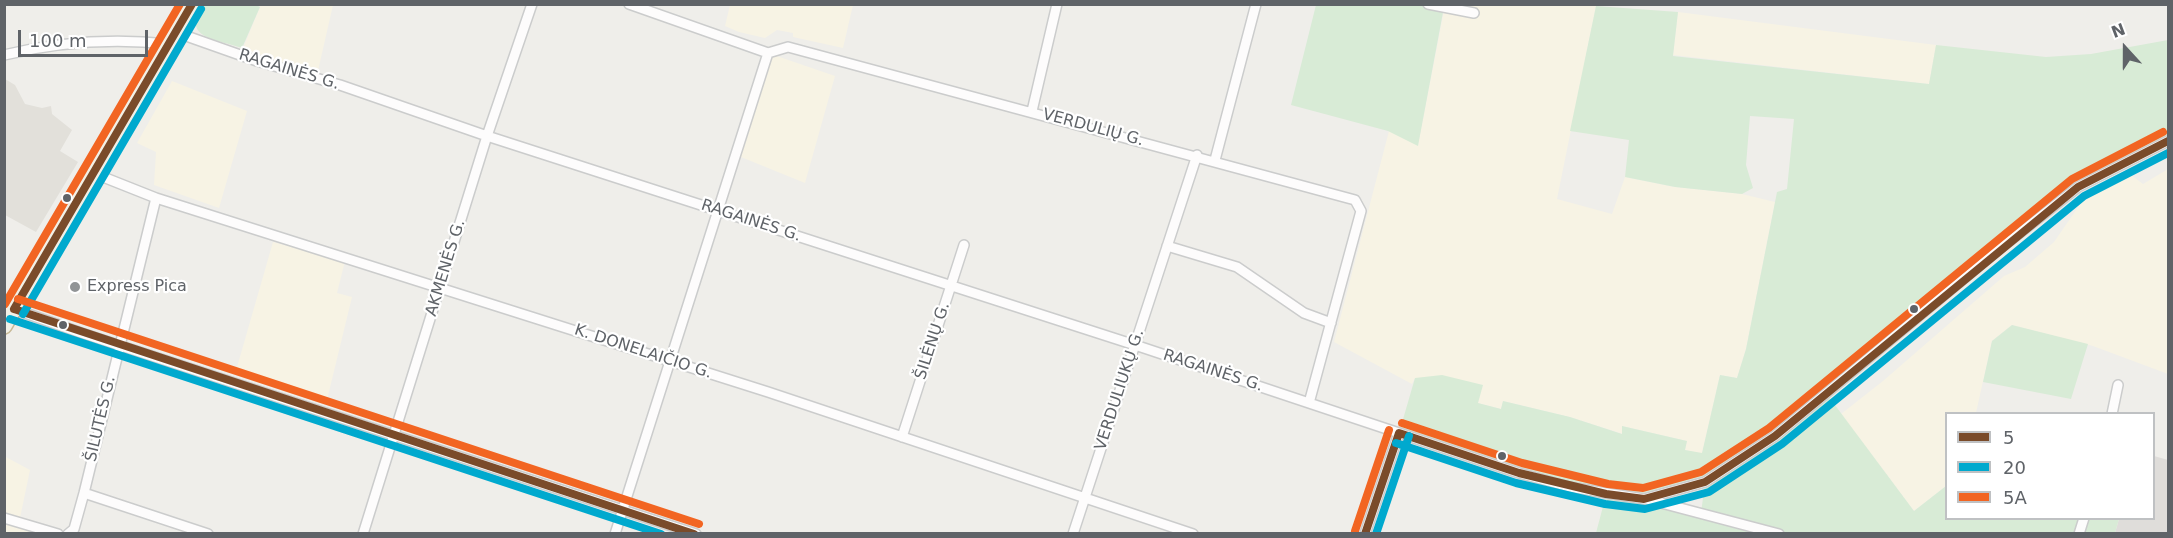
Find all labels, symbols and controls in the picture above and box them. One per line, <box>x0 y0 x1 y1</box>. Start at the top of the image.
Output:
scale bar <box>21 18 152 56</box>
north arrow <box>2095 18 2155 78</box>
text: N <box>2109 19 2128 42</box>
text: 100 m <box>29 30 87 51</box>
street label: RAGAINĖS G. <box>236 46 342 94</box>
street label: VERDULIŲ G. <box>1040 105 1146 151</box>
unlabelled marker <box>61 192 73 204</box>
street label: RAGAINĖS G. <box>699 196 803 246</box>
street label: AKMENĖS G. <box>422 217 470 319</box>
place label: Express Pica <box>87 277 187 297</box>
marker: Express Pica <box>68 280 82 294</box>
street label: ŠILĖNŲ G. <box>911 300 955 382</box>
unlabelled marker <box>1908 303 1920 315</box>
unlabelled marker <box>57 319 69 331</box>
street label: K. DONELAIČIO G. <box>572 321 714 383</box>
street label: VERDULIUKŲ G. <box>1091 327 1149 453</box>
street label: RAGAINĖS G. <box>1161 346 1265 396</box>
street label: ŠILUTĖS G. <box>82 374 120 464</box>
legend <box>1945 412 2155 520</box>
text: 5 <box>2003 427 2014 448</box>
unlabelled marker <box>1496 450 1508 462</box>
text: 20 <box>2003 457 2026 478</box>
text: 5A <box>2003 487 2027 508</box>

